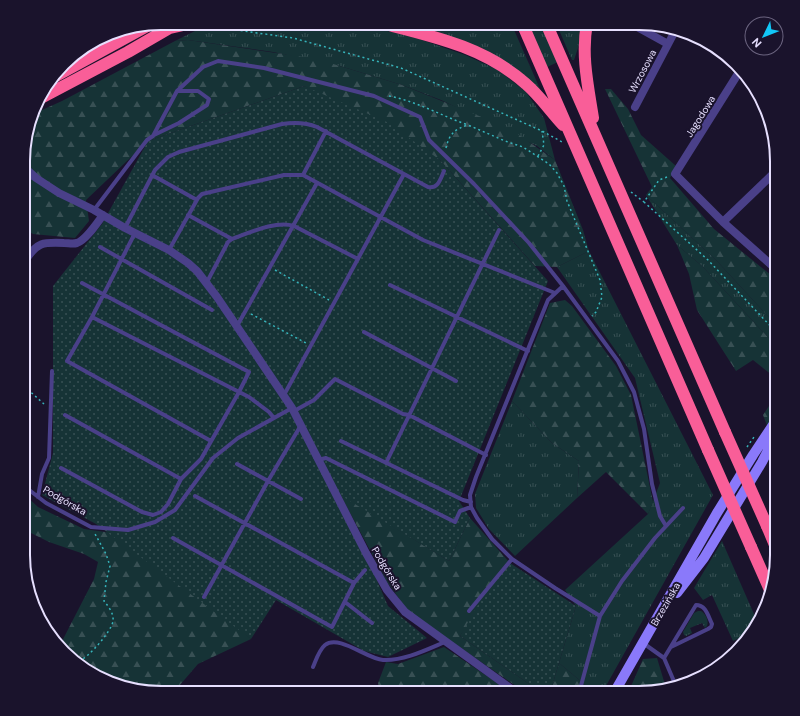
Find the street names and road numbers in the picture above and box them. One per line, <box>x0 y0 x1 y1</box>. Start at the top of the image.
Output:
street label: Wrzosowa <box>626 47 659 95</box>
street label: Jagodowa <box>683 93 718 139</box>
street label: Podgórska <box>41 483 89 518</box>
street label: Podgórska <box>369 544 405 592</box>
street label: Brzezińska <box>648 580 683 628</box>

